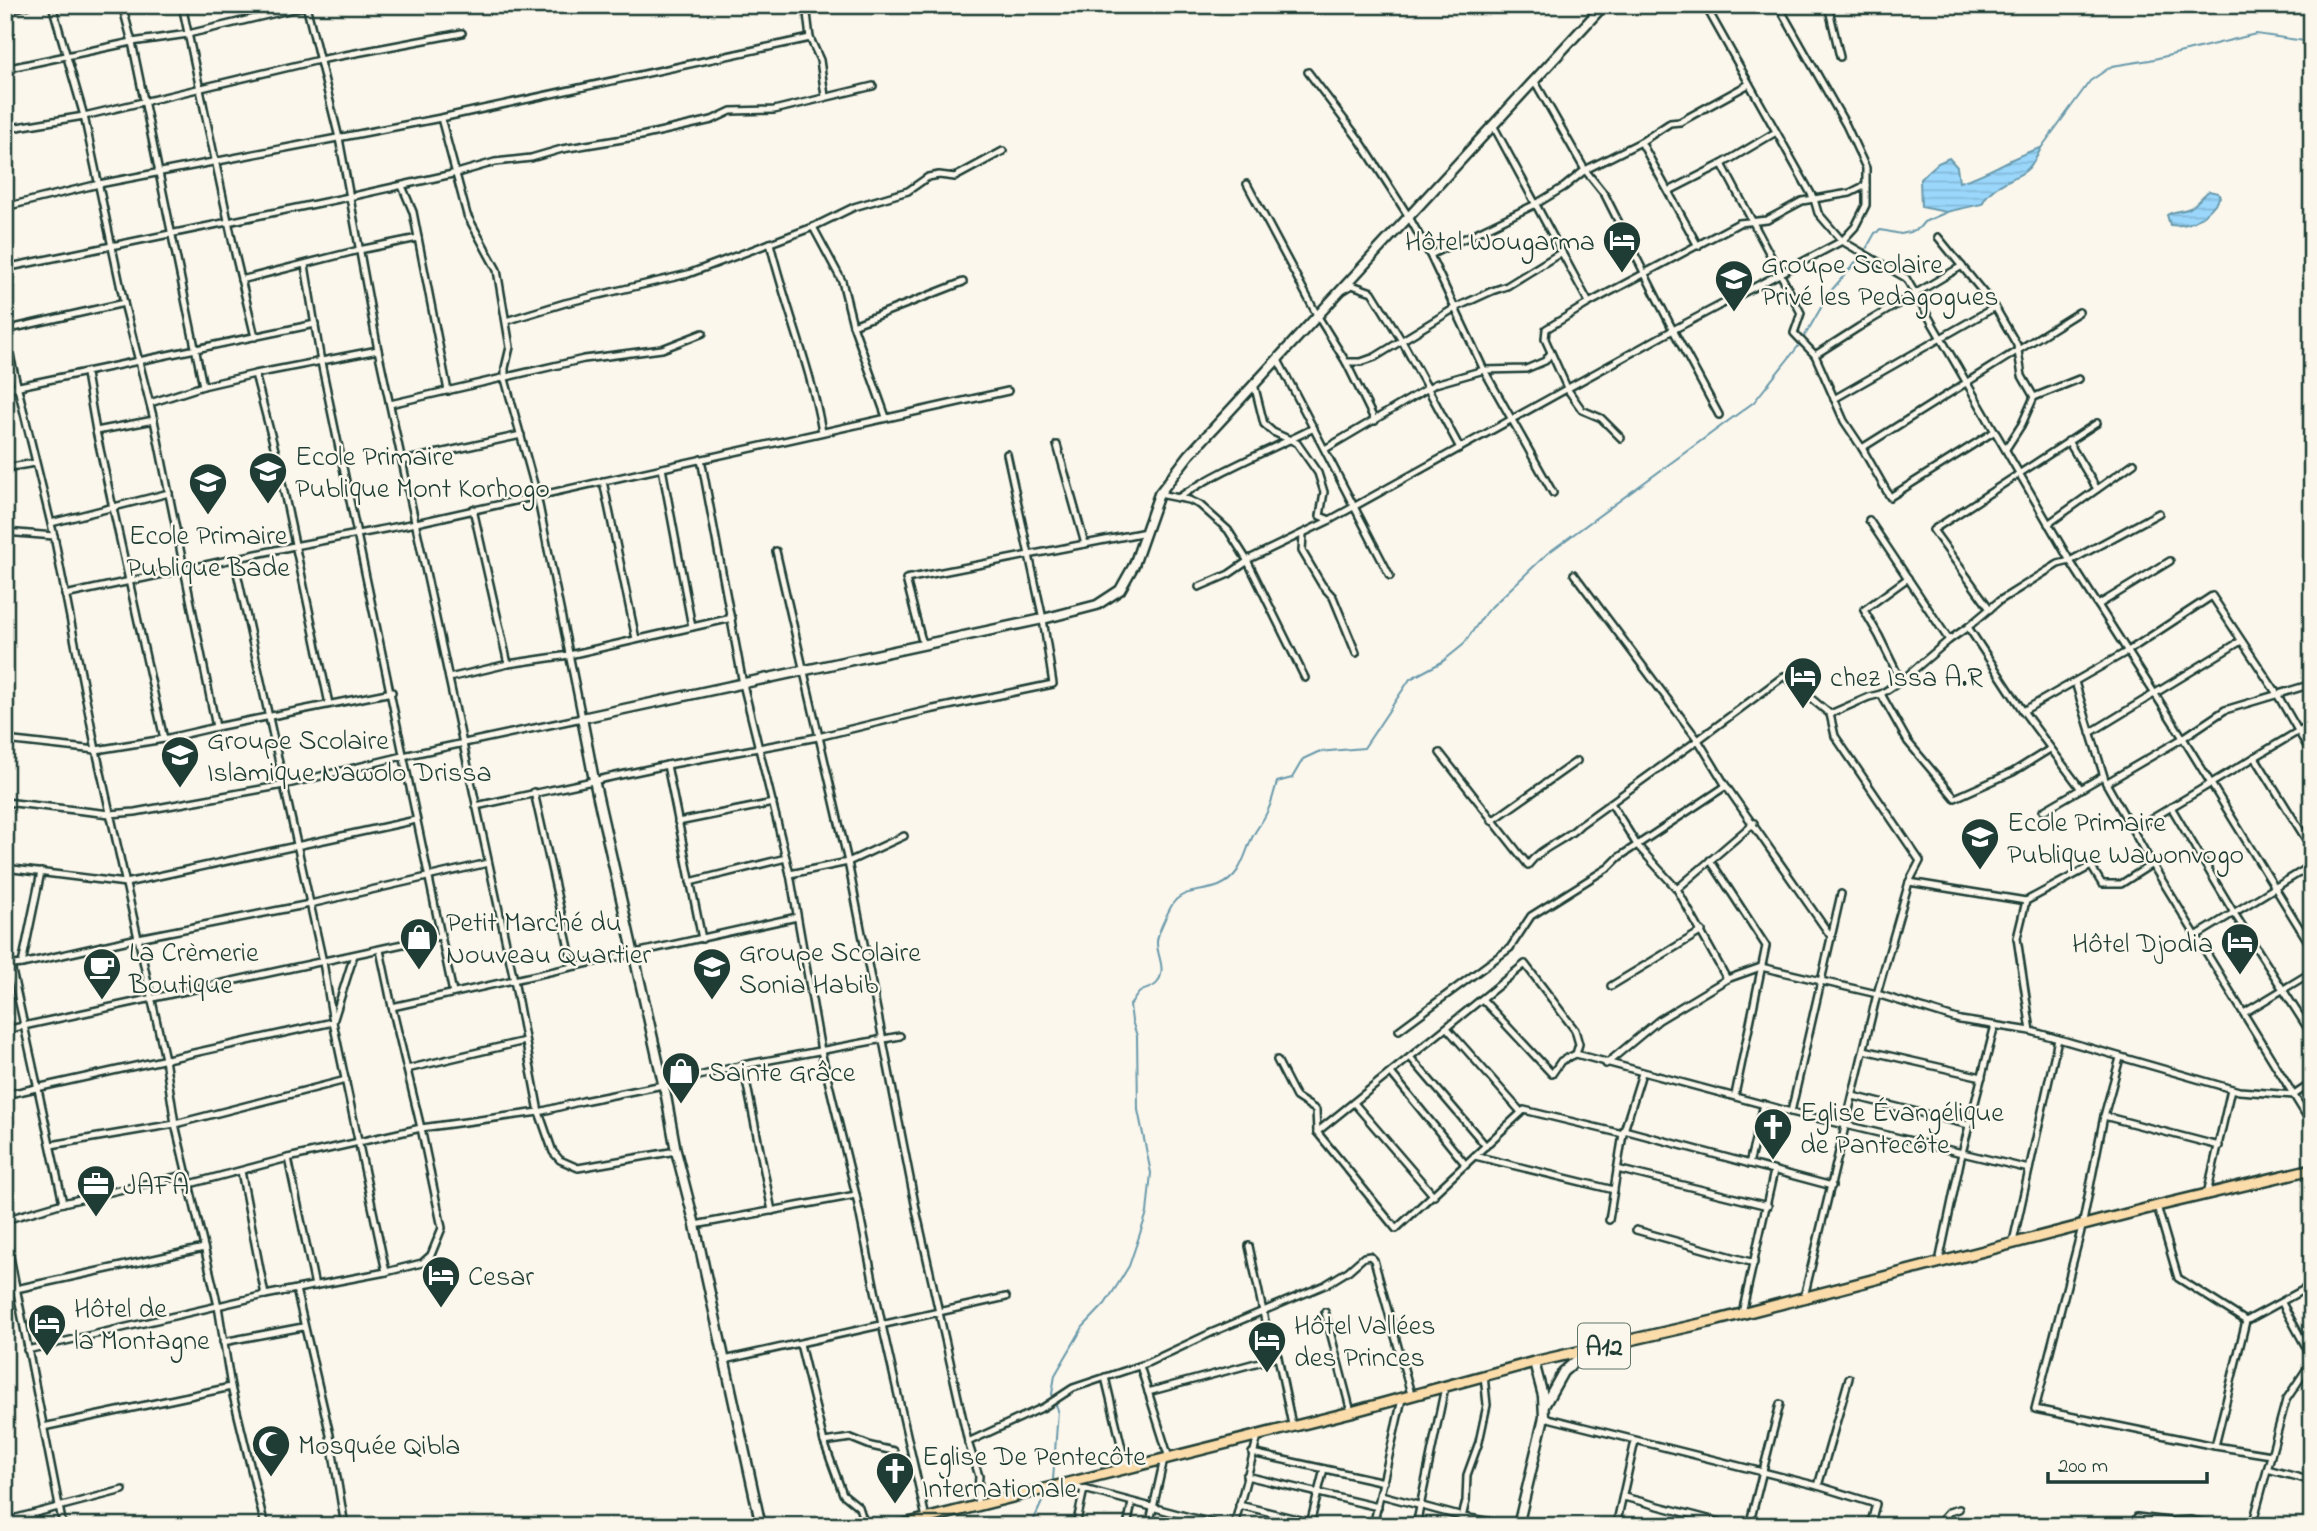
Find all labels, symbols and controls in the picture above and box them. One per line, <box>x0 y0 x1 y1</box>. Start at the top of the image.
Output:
hotel icon: Hôtel Wougarma <box>1601 219 1643 274</box>
place label: Hôtel Wougarma <box>1405 223 1595 264</box>
place label: Groupe Scolaire Privé les Pedagogues <box>1761 246 1999 319</box>
school or university icon: Groupe Scolaire Privé les Pedagogues <box>1713 258 1755 313</box>
place label: Ecole Primaire Publique Mont Korhogo <box>295 438 550 511</box>
school or university icon: Ecole Primaire Publique Mont Korhogo <box>247 450 289 505</box>
school or university icon: Ecole Primaire Publique Bade <box>187 461 229 516</box>
place label: Ecole Primaire Publique Bade <box>126 517 290 590</box>
hotel icon: chez Issa A.R <box>1782 655 1824 710</box>
place label: chez Issa A.R <box>1830 659 1983 700</box>
place label: Groupe Scolaire Islamique Nawolo Drissa <box>207 722 492 795</box>
school or university icon: Groupe Scolaire Islamique Nawolo Drissa <box>159 734 201 789</box>
place label: Ecole Primaire Publique Wawonvogo <box>2007 804 2244 877</box>
school or university icon: Ecole Primaire Publique Wawonvogo <box>1959 816 2001 871</box>
place label: Petit Marché du Nouveau Quartier <box>446 904 651 977</box>
shop icon: Petit Marché du Nouveau Quartier <box>398 916 440 971</box>
hotel icon: Hôtel Djodia <box>2219 921 2261 976</box>
place label: Hôtel Djodia <box>2072 925 2213 966</box>
place label: La Crèmerie Boutique <box>128 934 259 1007</box>
place label: Groupe Scolaire Sonia Habib <box>739 934 921 1007</box>
cafe icon: La Crèmerie Boutique <box>81 946 123 1001</box>
school or university icon: Groupe Scolaire Sonia Habib <box>691 946 733 1001</box>
shop icon: Sainte Grâce <box>660 1050 702 1105</box>
place label: Sainte Grâce <box>708 1054 856 1095</box>
place label: Eglise Évangélique de Pantecôte <box>1800 1094 2004 1167</box>
church icon: Eglise Évangélique de Pantecôte <box>1752 1106 1794 1161</box>
office icon: JAFA <box>75 1163 117 1218</box>
place label: JAFA <box>123 1167 189 1208</box>
hotel icon: Cesar <box>420 1254 462 1309</box>
place label: Cesar <box>468 1258 534 1299</box>
place label: Hôtel de la Montagne <box>74 1290 210 1363</box>
hotel icon: Hôtel de la Montagne <box>26 1302 68 1357</box>
place label: Hôtel Vallées des Princes <box>1294 1307 1436 1380</box>
hotel icon: Hôtel Vallées des Princes <box>1246 1319 1288 1374</box>
road number: A12 <box>1578 1324 1630 1368</box>
mosque icon: Mosquée Qibla <box>250 1423 292 1478</box>
place label: Mosquée Qibla <box>298 1427 460 1468</box>
place label: Eglise De Pentecôte Internationale <box>922 1438 1146 1511</box>
scale bar <box>2048 1440 2207 1484</box>
church icon: Eglise De Pentecôte Internationale <box>874 1450 916 1505</box>
text: 200 m <box>2058 1452 2108 1482</box>

